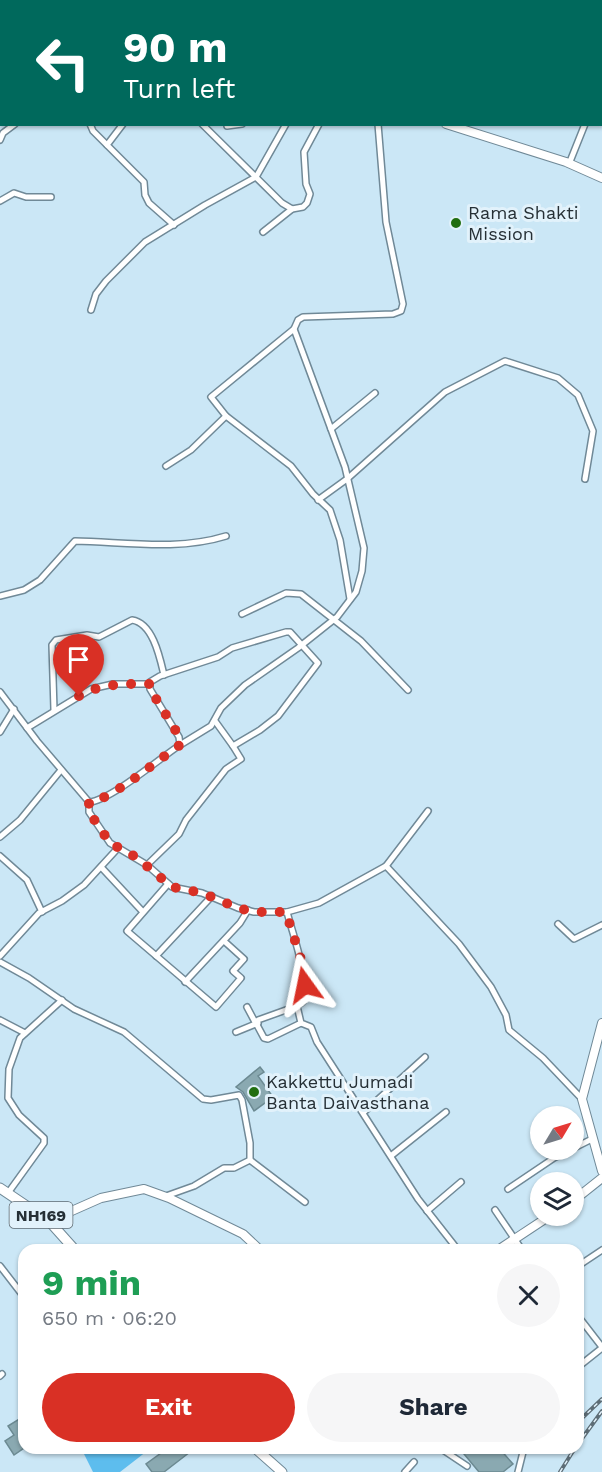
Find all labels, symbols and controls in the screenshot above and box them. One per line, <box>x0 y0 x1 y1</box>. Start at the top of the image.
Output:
text: 90 m <box>123 23 227 72</box>
icon: left <box>24 24 102 102</box>
text: Turn left <box>123 73 235 105</box>
place label: Rama Shakti Mission <box>468 202 579 244</box>
marker: Rama Shakti Mission <box>449 216 463 230</box>
pin <box>53 634 104 696</box>
icon: arrive <box>62 643 95 676</box>
position arrow <box>273 953 337 1017</box>
place label: Kakkettu Jumadi Banta Daivasthana <box>266 1071 429 1113</box>
marker: Kakkettu Jumadi Banta Daivasthana <box>247 1085 261 1099</box>
north arrow <box>530 1106 584 1160</box>
map controls <box>530 1106 584 1226</box>
button: layers <box>530 1172 584 1226</box>
road number: NH169 <box>9 1202 72 1228</box>
text: 9 min <box>42 1262 141 1304</box>
button: close <box>497 1264 560 1327</box>
text: 650 m · 06:20 <box>42 1306 177 1330</box>
button: Exit <box>42 1373 295 1442</box>
button: Share <box>307 1373 560 1442</box>

